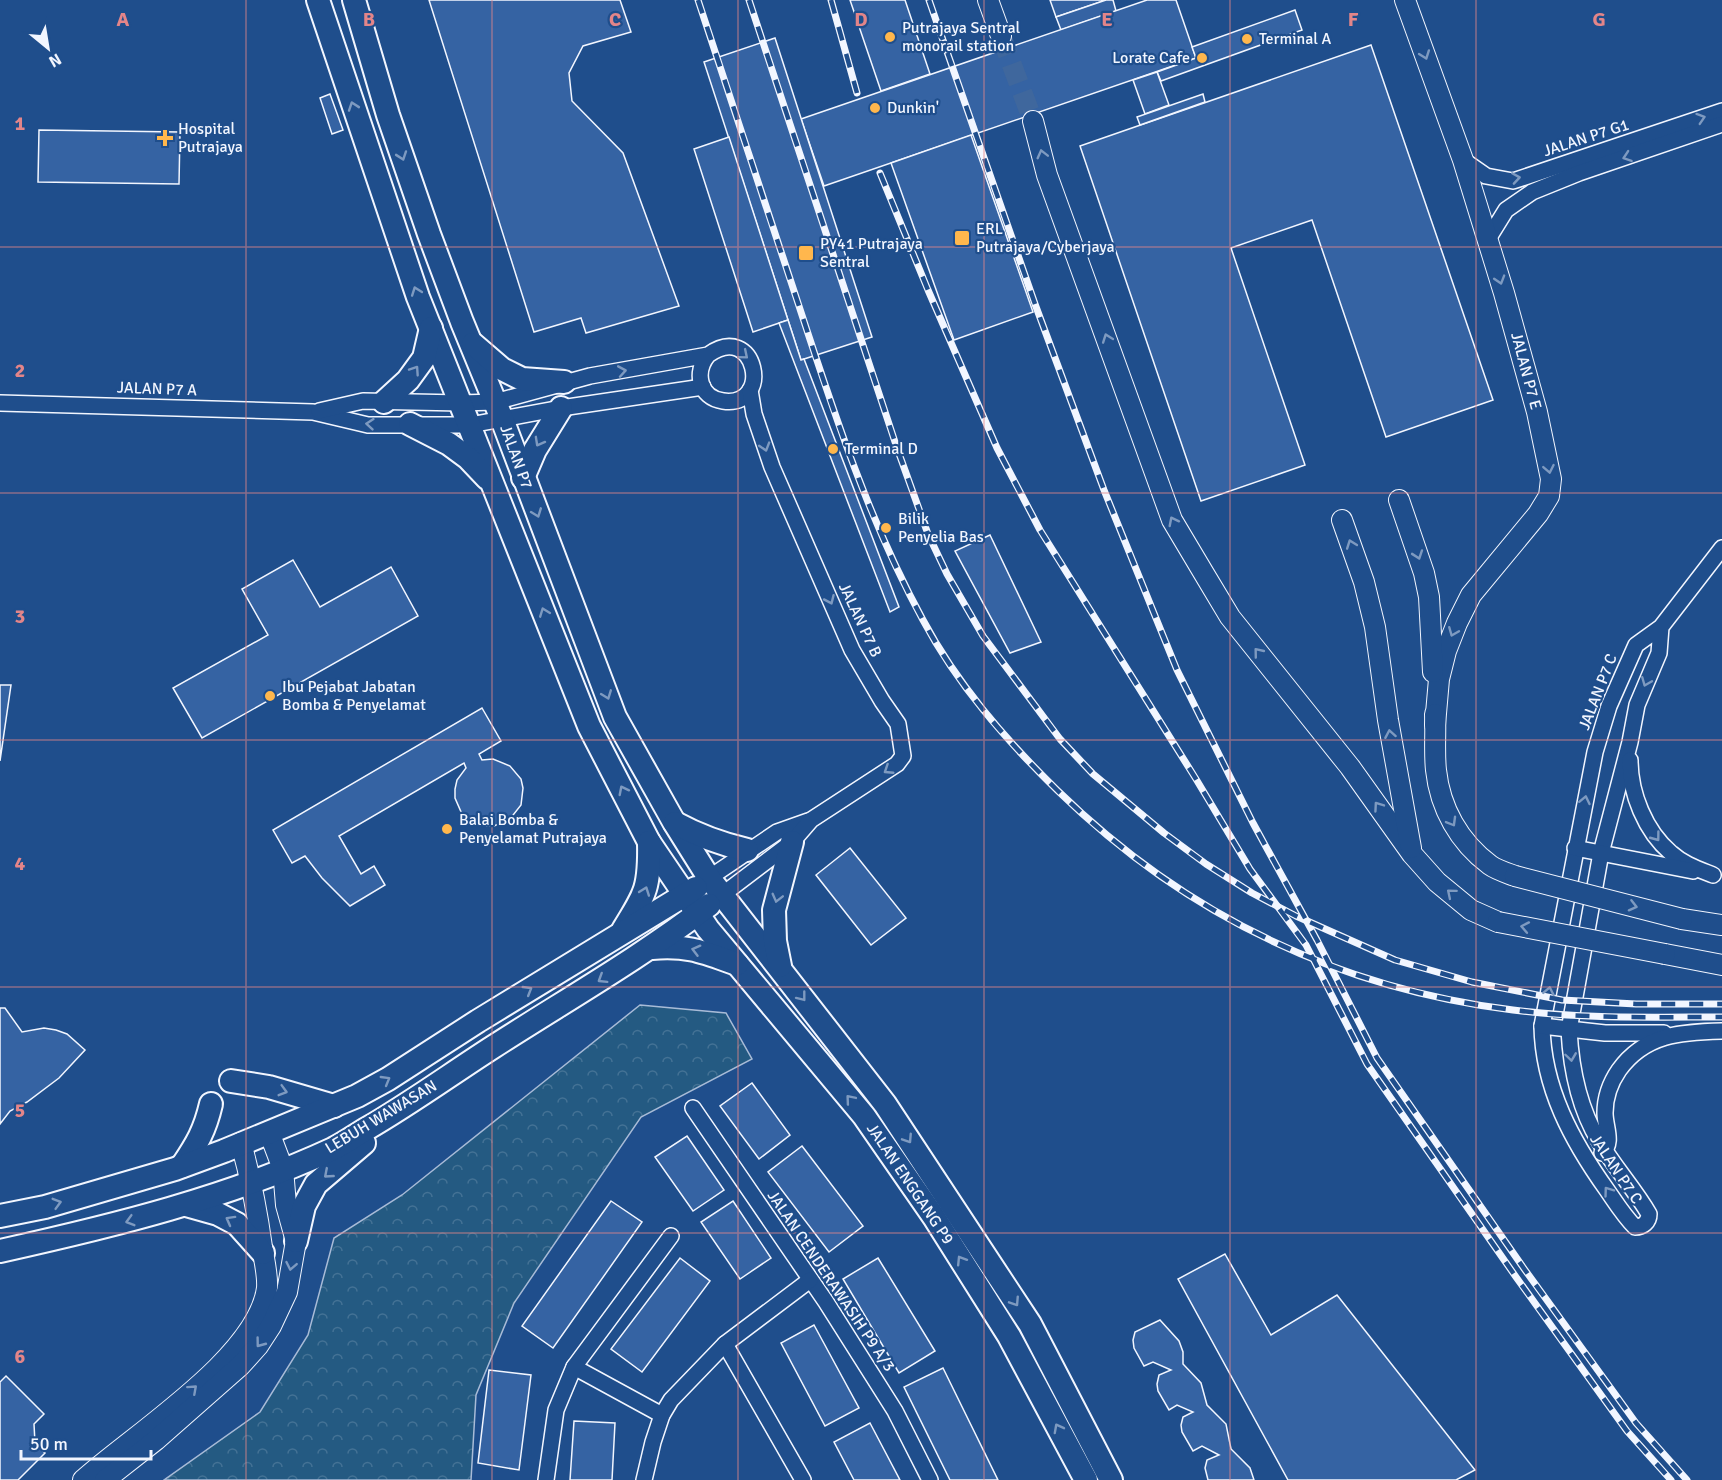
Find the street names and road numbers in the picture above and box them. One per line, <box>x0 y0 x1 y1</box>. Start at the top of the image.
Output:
street label: JALAN P7 G1 <box>1540 115 1632 161</box>
street label: JALAN P7 E <box>1506 330 1546 412</box>
street label: JALAN P7 A <box>117 378 198 400</box>
street label: JALAN P7 <box>495 422 537 492</box>
street label: JALAN P7 B <box>834 580 886 660</box>
street label: JALAN P7 C <box>1574 651 1622 733</box>
street label: LEBUH WAWASAN <box>321 1076 441 1158</box>
street label: JALAN ENGGANG P9 <box>862 1120 958 1248</box>
street label: JALAN P7 C <box>1585 1130 1647 1208</box>
street label: JALAN CENDERAWASIH P9 A/3 <box>763 1187 899 1375</box>

